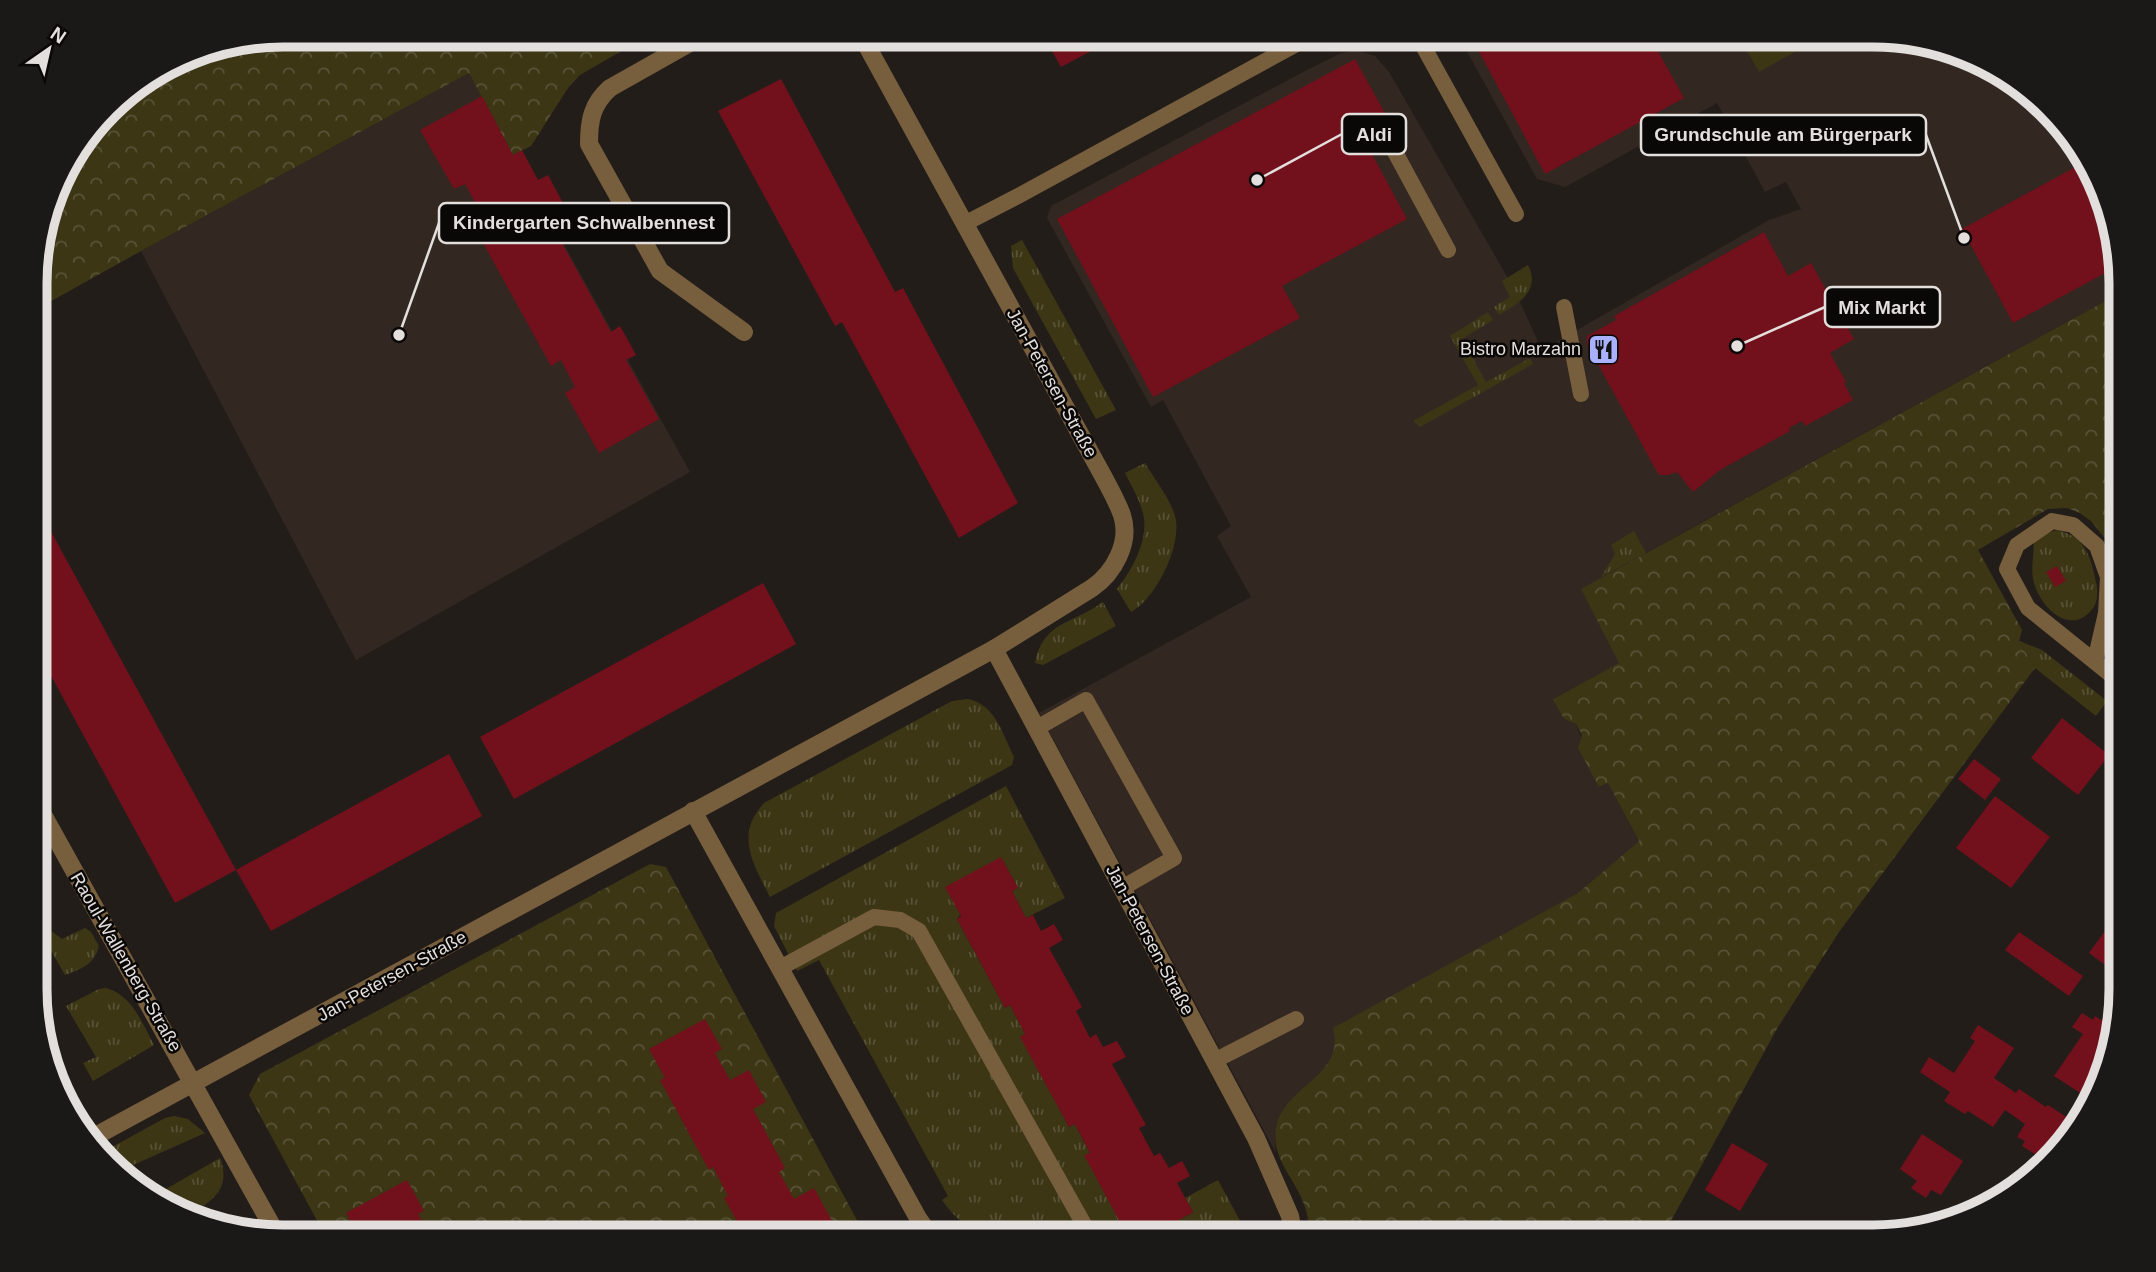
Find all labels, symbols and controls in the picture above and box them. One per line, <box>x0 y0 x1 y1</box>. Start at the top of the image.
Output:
north arrow <box>14 14 84 84</box>
text: N <box>47 23 70 48</box>
callout: Aldi <box>1342 114 1406 154</box>
callout: Grundschule am Bürgerpark <box>1641 115 1926 155</box>
text: Aldi <box>1356 124 1392 145</box>
text: Grundschule am Bürgerpark <box>1654 124 1912 145</box>
callout: Kindergarten Schwalbennest <box>439 203 729 243</box>
text: Kindergarten Schwalbennest <box>453 212 716 233</box>
callout: Mix Markt <box>1825 287 1940 327</box>
text: Mix Markt <box>1838 297 1926 318</box>
street label: Jan-Petersen-Straße <box>1003 305 1101 461</box>
restaurant icon: Bistro Marzahn <box>1587 332 1621 366</box>
place label: Bistro Marzahn <box>1460 339 1581 359</box>
street label: Jan-Petersen-Straße <box>1102 862 1198 1018</box>
street label: Raoul-Wallenberg-Straße <box>66 869 186 1055</box>
street label: Jan-Petersen-Straße <box>314 927 470 1025</box>

